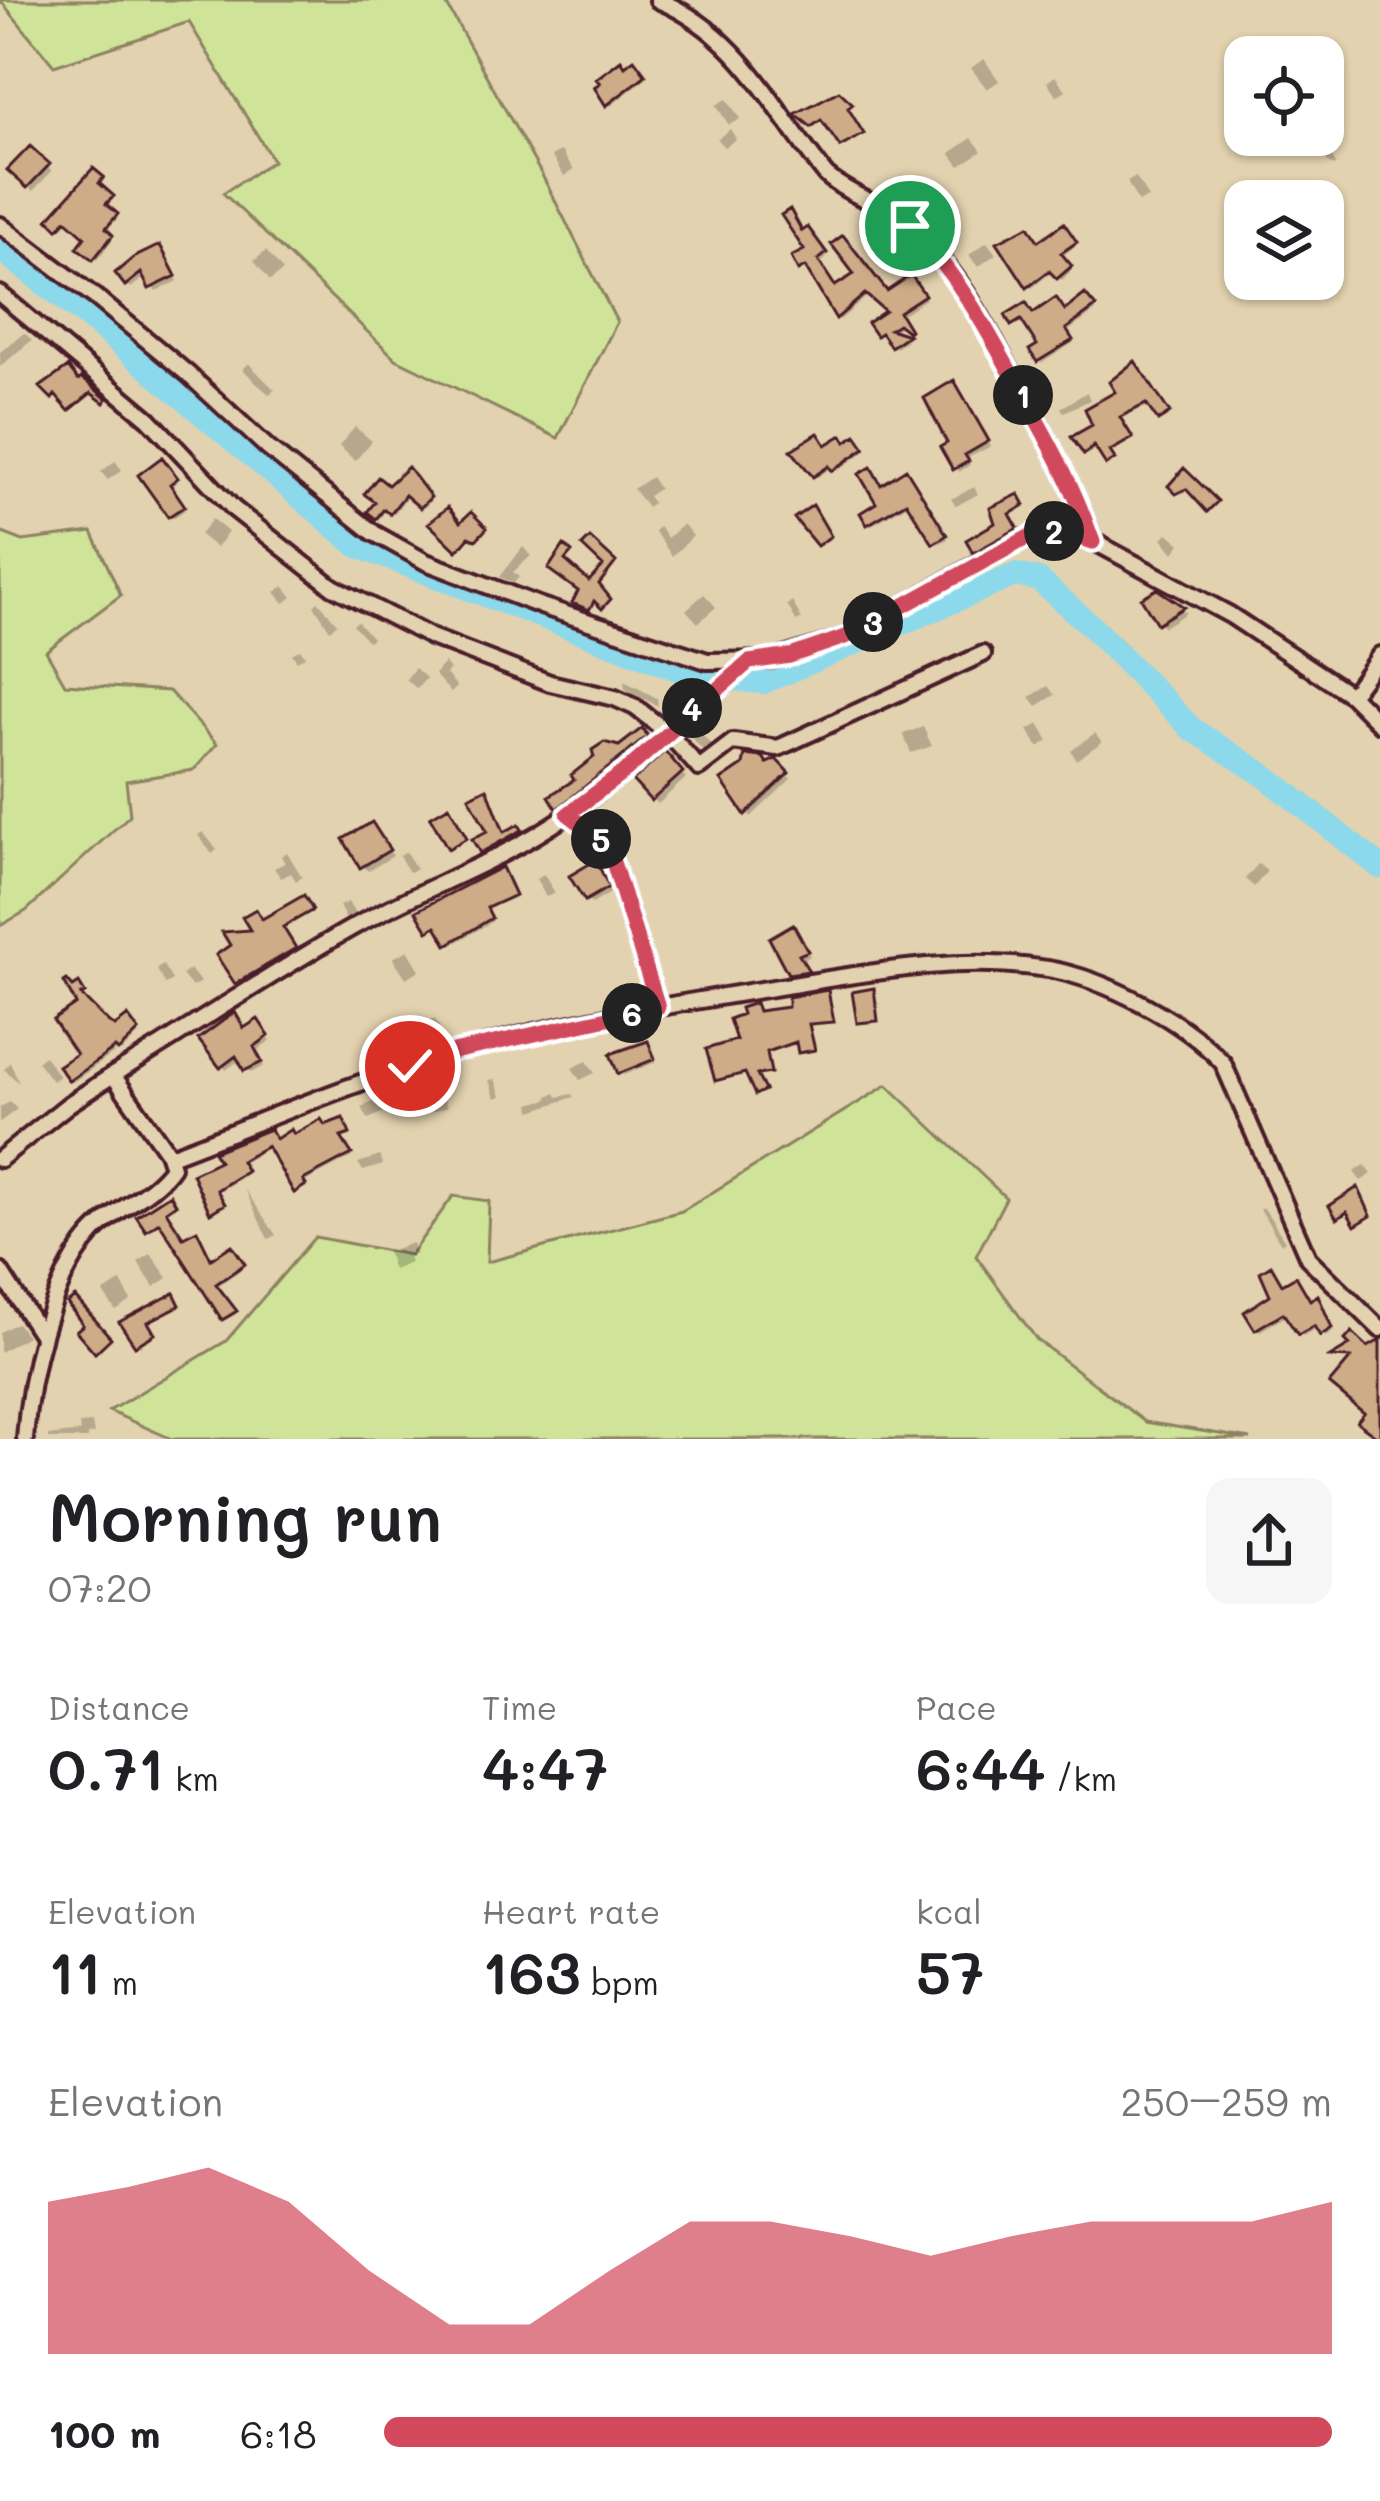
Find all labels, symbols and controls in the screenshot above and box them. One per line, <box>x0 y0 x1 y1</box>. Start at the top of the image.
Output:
map controls <box>1224 36 1344 300</box>
button: locate <box>1224 36 1344 156</box>
pin <box>859 175 961 277</box>
button: layers <box>1224 180 1344 300</box>
icon: arrive <box>877 193 943 259</box>
pin: 1 <box>993 365 1053 425</box>
text: 1 <box>1016 373 1030 416</box>
pin: 2 <box>1024 501 1084 561</box>
text: 2 <box>1045 509 1063 552</box>
pin: 3 <box>843 592 903 652</box>
text: 3 <box>863 600 883 643</box>
pin: 4 <box>662 678 722 738</box>
text: 4 <box>682 686 702 729</box>
pin: 5 <box>571 809 631 869</box>
text: 5 <box>591 817 611 860</box>
pin: 6 <box>602 983 662 1043</box>
text: 6 <box>622 991 642 1034</box>
pin <box>359 1015 461 1117</box>
icon: check <box>377 1033 443 1099</box>
text: Morning run <box>48 1473 442 1559</box>
button: share <box>1206 1478 1332 1604</box>
text: 07:20 <box>48 1561 152 1612</box>
text: Distance <box>48 1685 190 1728</box>
text: Time <box>482 1685 557 1728</box>
text: Pace <box>916 1685 997 1728</box>
text: 0.71 <box>48 1728 164 1806</box>
text: 4:47 <box>482 1728 608 1806</box>
text: 6:44 <box>916 1728 1045 1806</box>
text: km <box>164 1756 219 1799</box>
text: /km <box>1045 1756 1117 1799</box>
text: Elevation <box>48 1889 196 1932</box>
text: Heart rate <box>482 1889 660 1932</box>
text: kcal <box>916 1889 982 1932</box>
text: 11 <box>48 1932 101 2010</box>
text: 163 <box>482 1932 581 2010</box>
text: 57 <box>916 1932 984 2010</box>
text: m <box>101 1960 138 2003</box>
text: bpm <box>581 1960 659 2003</box>
text: Elevation <box>48 2075 223 2126</box>
text: 250–259 m <box>1120 2075 1332 2126</box>
text: 100 m <box>48 2407 160 2458</box>
text: 6:18 <box>240 2407 317 2458</box>

